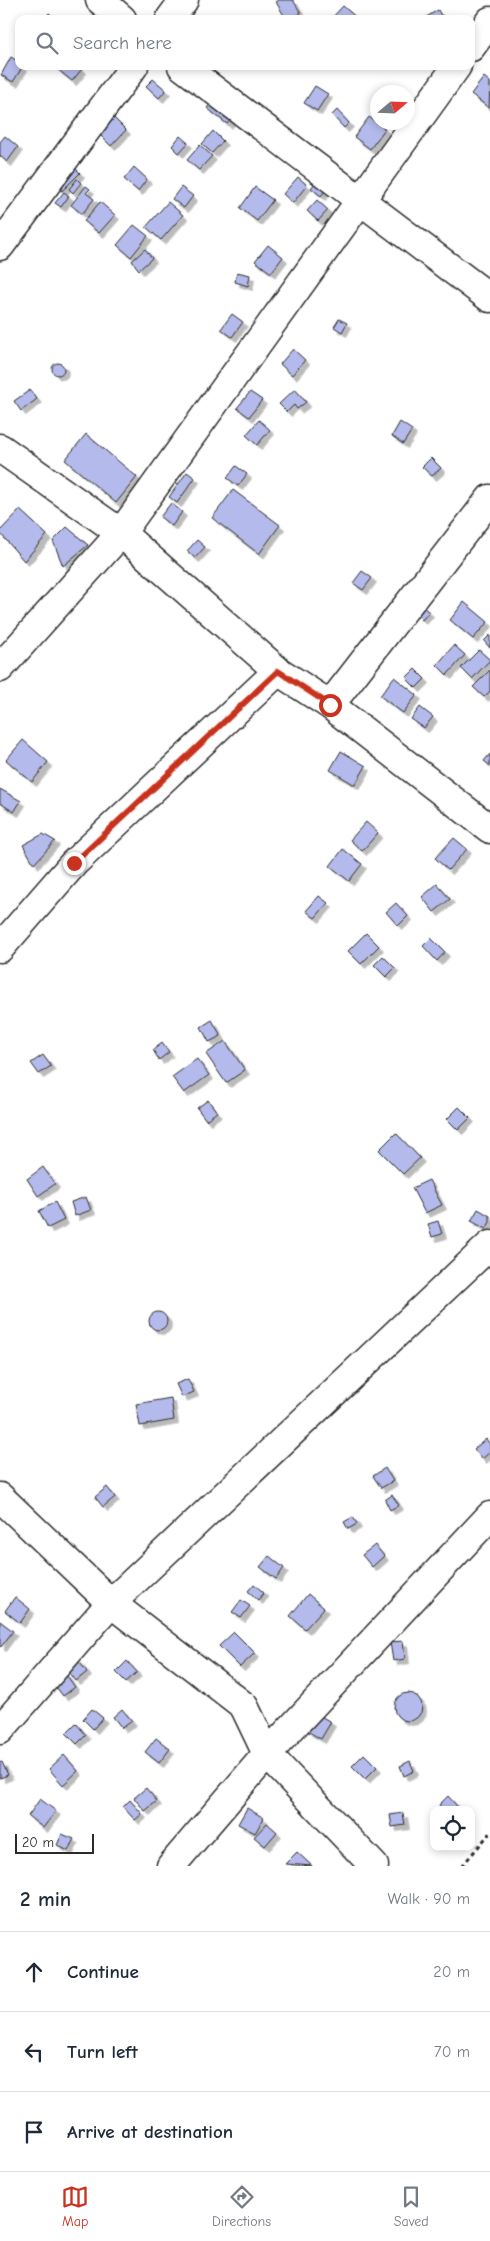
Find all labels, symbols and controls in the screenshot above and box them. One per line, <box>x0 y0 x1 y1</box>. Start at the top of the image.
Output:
search box <box>15 15 475 70</box>
icon: search <box>33 29 61 57</box>
text: Search here <box>73 32 172 54</box>
north arrow <box>370 85 415 130</box>
route start <box>319 694 342 717</box>
route end <box>63 852 86 875</box>
map controls <box>430 1806 475 1851</box>
button: locate <box>430 1806 475 1851</box>
scale bar <box>15 1831 94 1854</box>
text: 20 m <box>22 1834 54 1851</box>
text: 2 min <box>20 1887 71 1911</box>
text: Walk · 90 m <box>387 1890 470 1908</box>
icon: ahead <box>20 1958 48 1986</box>
text: Continue <box>67 1961 139 1983</box>
text: 20 m <box>433 1963 470 1981</box>
icon: left <box>20 2038 48 2066</box>
text: Turn left <box>67 2041 138 2063</box>
text: 70 m <box>434 2043 470 2061</box>
icon: arrive <box>20 2118 48 2146</box>
text: Arrive at destination <box>67 2121 233 2143</box>
tab: Map <box>61 2183 89 2230</box>
tab: Directions <box>212 2183 271 2230</box>
tab: Saved <box>394 2183 429 2230</box>

